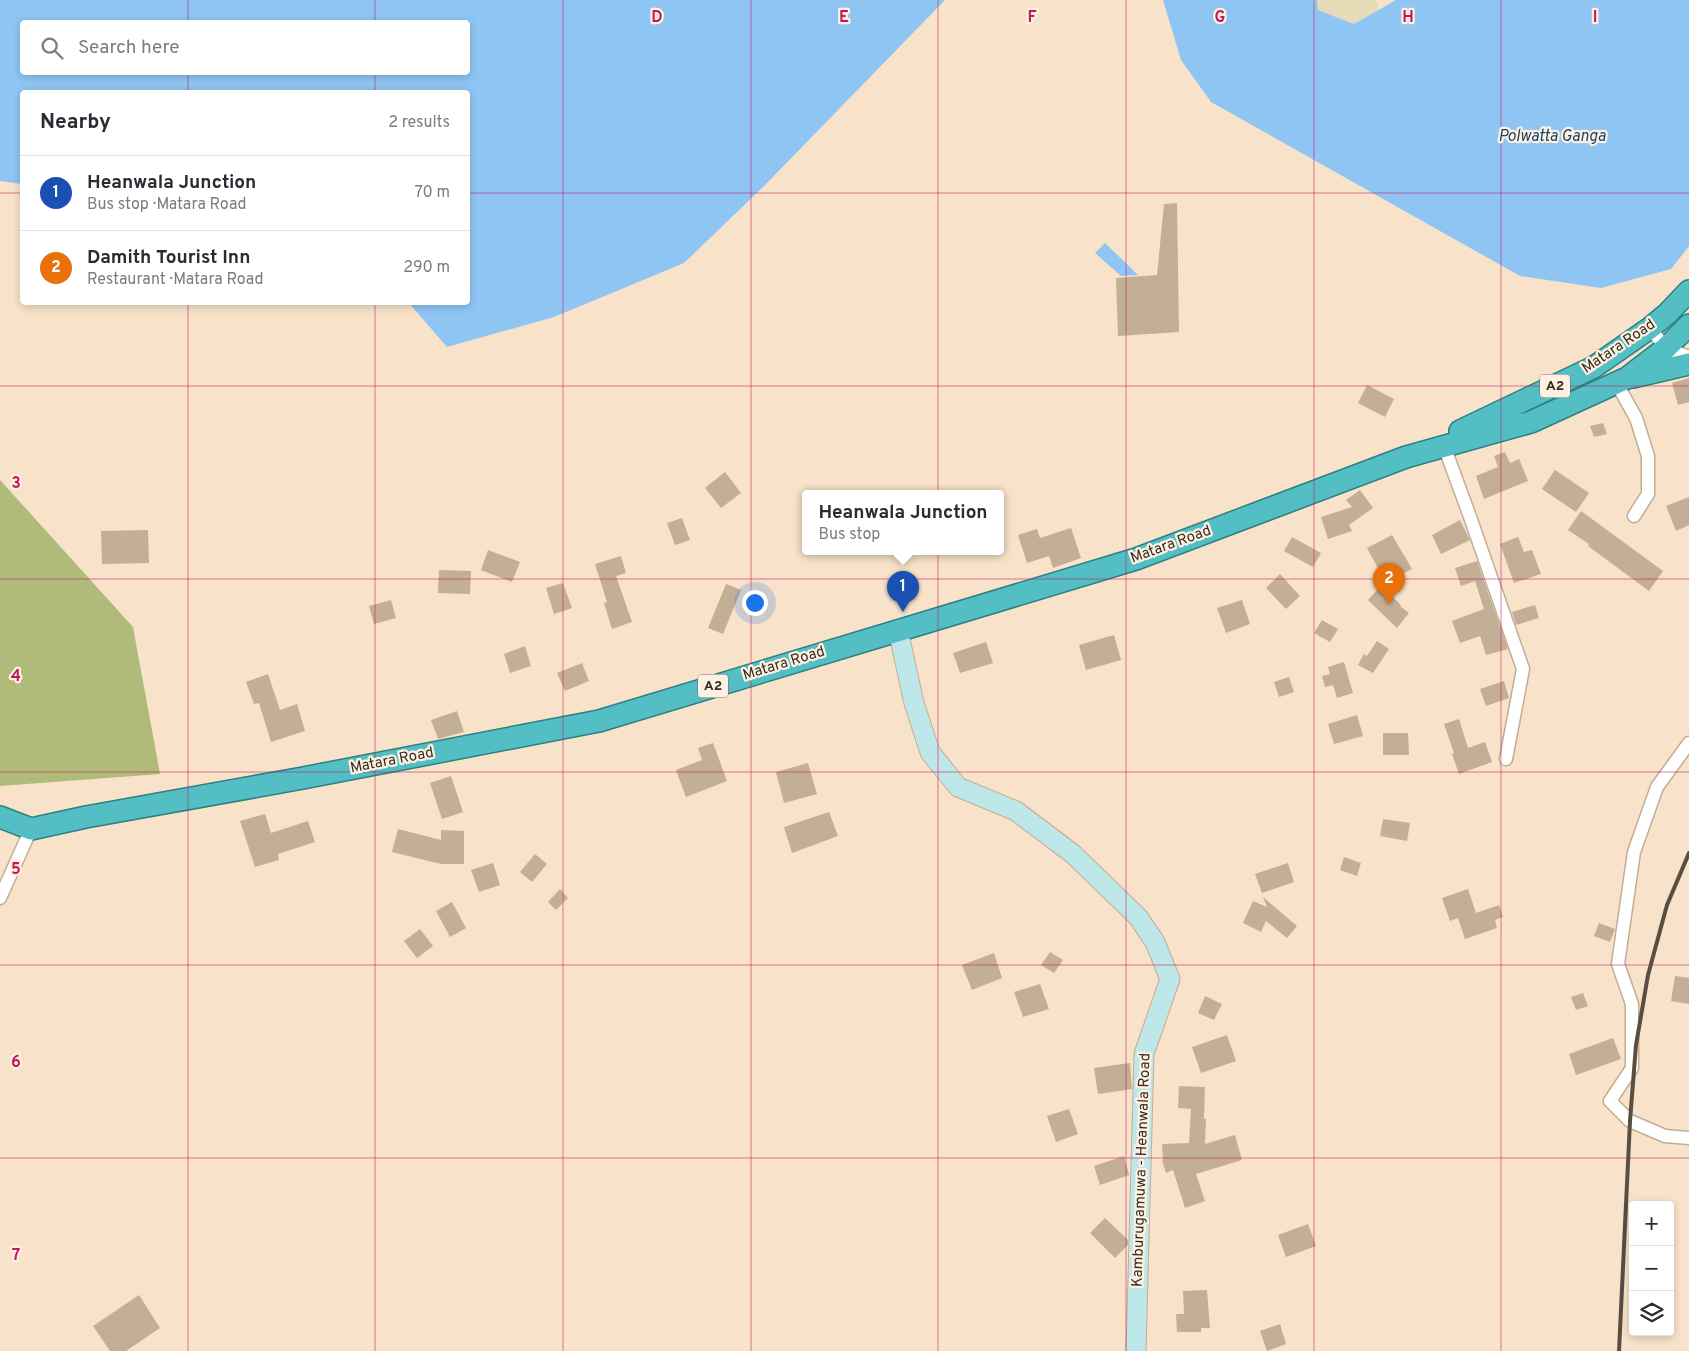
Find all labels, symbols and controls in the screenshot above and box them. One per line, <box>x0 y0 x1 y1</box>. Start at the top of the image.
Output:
text: D <box>651 8 663 28</box>
text: E <box>839 8 849 28</box>
text: F <box>1027 8 1037 28</box>
text: G <box>1215 8 1225 28</box>
text: H <box>1402 8 1414 28</box>
text: I <box>1593 8 1597 28</box>
search box <box>20 20 470 75</box>
icon: search <box>38 34 66 62</box>
text: Search here <box>78 36 180 60</box>
text: Nearby <box>40 109 111 136</box>
text: 2 results <box>388 113 450 133</box>
water label: Polwatta Ganga <box>1498 127 1607 147</box>
text: Heanwala Junction <box>87 171 256 195</box>
text: 1 <box>53 183 59 203</box>
text: 70 m <box>415 183 450 203</box>
text: Bus stop · Matara Road <box>87 195 247 215</box>
text: Damith Tourist Inn <box>87 246 250 270</box>
text: 2 <box>51 258 61 278</box>
text: 290 m <box>403 258 450 278</box>
text: Restaurant · Matara Road <box>87 270 264 290</box>
street label: Matara Road <box>1579 315 1659 379</box>
road number: A2 <box>1540 374 1570 398</box>
text: 3 <box>11 474 21 494</box>
popup <box>802 490 1004 555</box>
text: Heanwala Junction <box>818 501 988 525</box>
street label: Matara Road <box>1128 522 1214 568</box>
text: Bus stop <box>818 525 880 545</box>
pin: 2 <box>1373 563 1405 604</box>
pin: 1 <box>887 571 919 612</box>
your location <box>742 590 768 616</box>
street label: Matara Road <box>741 643 827 685</box>
text: 4 <box>11 667 21 687</box>
road number: A2 <box>698 674 728 698</box>
street label: Matara Road <box>349 744 435 778</box>
text: 5 <box>11 860 21 880</box>
text: 6 <box>11 1053 21 1073</box>
street label: Kamburugamuwa - Heanwala Road <box>1128 1053 1156 1287</box>
map controls <box>1629 1201 1674 1336</box>
button: + <box>1629 1201 1674 1246</box>
text: 7 <box>12 1246 20 1266</box>
button: − <box>1629 1246 1674 1291</box>
button: layers <box>1629 1291 1674 1336</box>

